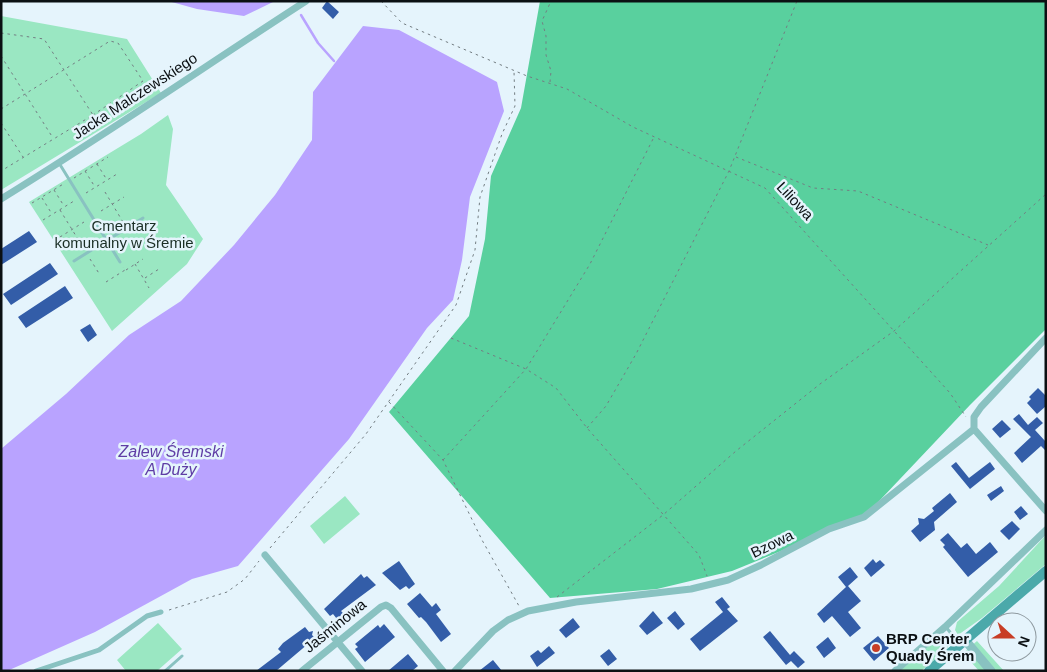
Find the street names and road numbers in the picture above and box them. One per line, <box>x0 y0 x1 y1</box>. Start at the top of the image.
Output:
street label: Jacka Malczewskiego <box>69 49 200 142</box>
street label: Liliowa <box>774 178 818 224</box>
street label: Bzowa <box>748 526 796 561</box>
street label: Jaśminowa <box>300 595 370 656</box>

